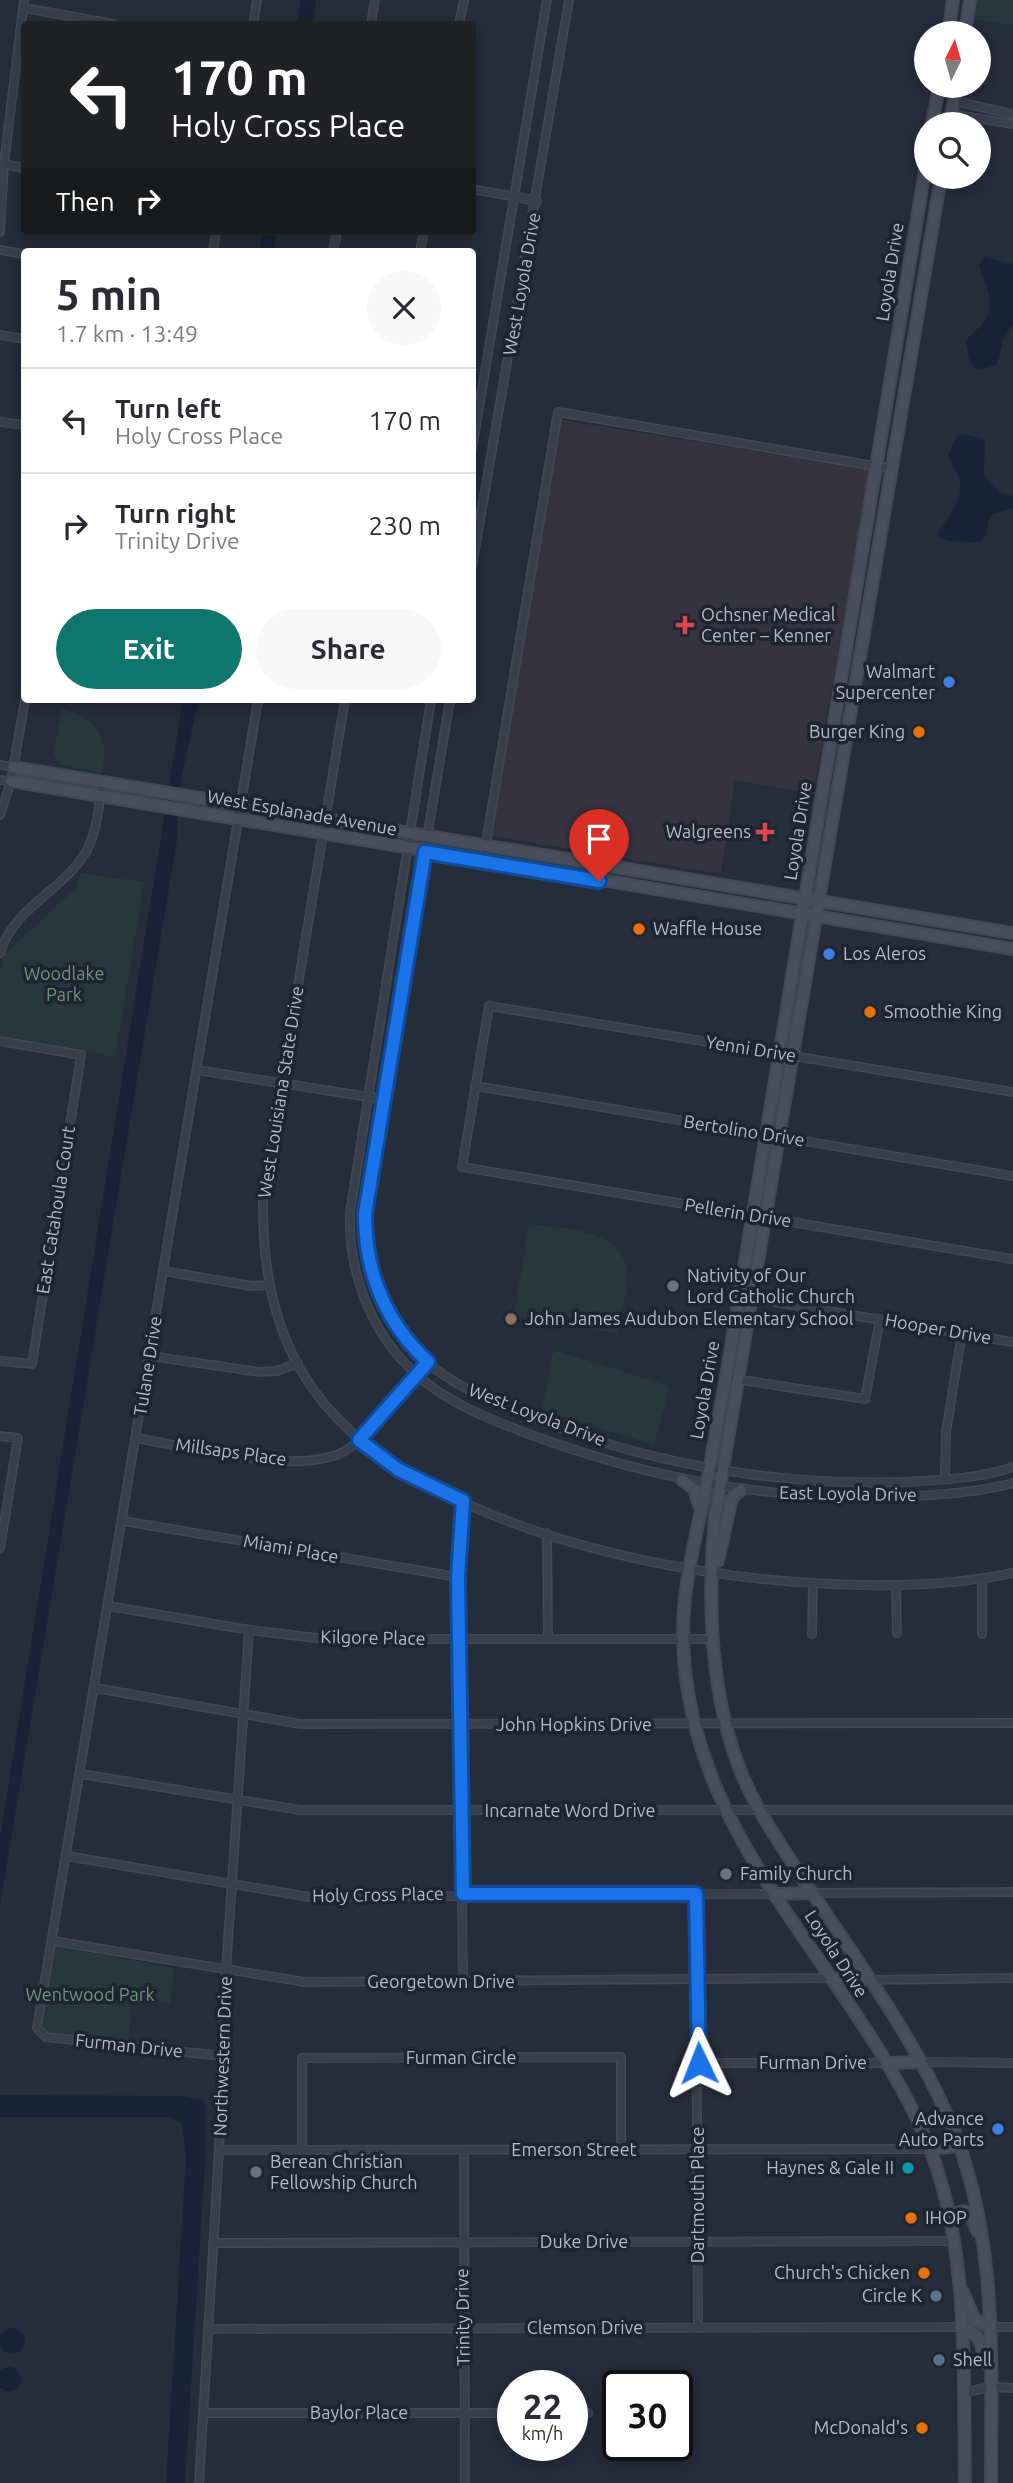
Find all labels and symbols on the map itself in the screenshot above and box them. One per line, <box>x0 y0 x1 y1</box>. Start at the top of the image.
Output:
north arrow <box>914 21 990 98</box>
street label: West Loyola Drive <box>499 211 543 357</box>
street label: Loyola Drive <box>871 221 907 323</box>
place label: Ochsner Medical Center – Kenner <box>701 604 836 645</box>
marker: Ochsner Medical Center – Kenner <box>675 615 695 635</box>
place label: Walmart Supercenter <box>836 661 935 702</box>
marker: Walmart Supercenter <box>941 674 957 690</box>
place label: Burger King <box>809 721 905 741</box>
marker: Burger King <box>911 724 927 740</box>
street label: Loyola Drive <box>779 780 815 882</box>
street label: West Esplanade Avenue <box>206 785 399 839</box>
pin <box>569 809 629 881</box>
place label: Walgreens <box>666 821 751 841</box>
marker: Walgreens <box>757 824 773 840</box>
place label: Waffle House <box>653 918 762 938</box>
marker: Waffle House <box>631 921 647 937</box>
place label: Los Aleros <box>843 943 926 963</box>
marker: Los Aleros <box>821 946 837 962</box>
park label: Woodlake Park <box>24 963 104 1004</box>
street label: West Louisiana State Drive <box>253 985 307 1199</box>
place label: Smoothie King <box>884 1001 1002 1021</box>
marker: Smoothie King <box>862 1004 878 1020</box>
street label: Yenni Drive <box>705 1031 798 1065</box>
street label: Bertolino Drive <box>682 1111 806 1149</box>
street label: East Catahoula Court <box>32 1124 78 1295</box>
street label: Pellerin Drive <box>683 1194 793 1230</box>
place label: Nativity of Our Lord Catholic Church <box>687 1265 855 1306</box>
marker: Nativity of Our Lord Catholic Church <box>665 1278 681 1294</box>
place label: John James Audubon Elementary School <box>525 1308 854 1328</box>
street label: Hooper Drive <box>883 1309 993 1347</box>
marker: John James Audubon Elementary School <box>503 1311 519 1327</box>
street label: Tulane Drive <box>129 1315 165 1417</box>
street label: Loyola Drive <box>686 1339 723 1441</box>
street label: West Loyola Drive <box>466 1379 609 1449</box>
street label: Millsaps Place <box>174 1433 288 1469</box>
street label: East Loyola Drive <box>779 1482 917 1504</box>
street label: Miami Place <box>242 1530 340 1566</box>
street label: Kilgore Place <box>320 1626 426 1648</box>
street label: John Hopkins Drive <box>496 1714 652 1734</box>
street label: Incarnate Word Drive <box>485 1800 655 1820</box>
place label: Family Church <box>740 1863 852 1883</box>
marker: Family Church <box>718 1866 734 1882</box>
street label: Holy Cross Place <box>312 1883 444 1905</box>
street label: Loyola Drive <box>801 1906 872 2001</box>
street label: Georgetown Drive <box>367 1971 515 1991</box>
street label: Northwestern Drive <box>209 1976 235 2136</box>
park label: Wentwood Park <box>25 1984 155 2004</box>
position arrow <box>662 2026 736 2100</box>
street label: Furman Drive <box>74 2029 184 2061</box>
street label: Furman Circle <box>406 2047 516 2067</box>
street label: Furman Drive <box>759 2052 867 2072</box>
place label: Advance Auto Parts <box>899 2108 984 2149</box>
marker: Advance Auto Parts <box>990 2121 1006 2137</box>
street label: Dartmouth Place <box>687 2127 707 2263</box>
street label: Emerson Street <box>511 2139 637 2159</box>
place label: Berean Christian Fellowship Church <box>270 2151 417 2192</box>
place label: Haynes & Gale II <box>766 2157 894 2177</box>
marker: Haynes & Gale II <box>900 2160 916 2176</box>
marker: Berean Christian Fellowship Church <box>248 2164 264 2180</box>
place label: IHOP <box>925 2207 967 2227</box>
marker: IHOP <box>903 2210 919 2226</box>
street label: Duke Drive <box>540 2231 628 2251</box>
place label: Church's Chicken <box>774 2262 910 2282</box>
marker: Church's Chicken <box>916 2265 932 2281</box>
street label: Trinity Drive <box>451 2268 473 2366</box>
place label: Circle K <box>862 2285 922 2305</box>
marker: Circle K <box>928 2288 944 2304</box>
street label: Clemson Drive <box>527 2317 643 2337</box>
place label: Shell <box>953 2349 992 2369</box>
marker: Shell <box>931 2352 947 2368</box>
speed limit sign: 30 <box>602 2370 693 2461</box>
street label: Baylor Place <box>310 2402 408 2422</box>
place label: McDonald's <box>814 2417 908 2437</box>
marker: McDonald's <box>914 2420 930 2436</box>

